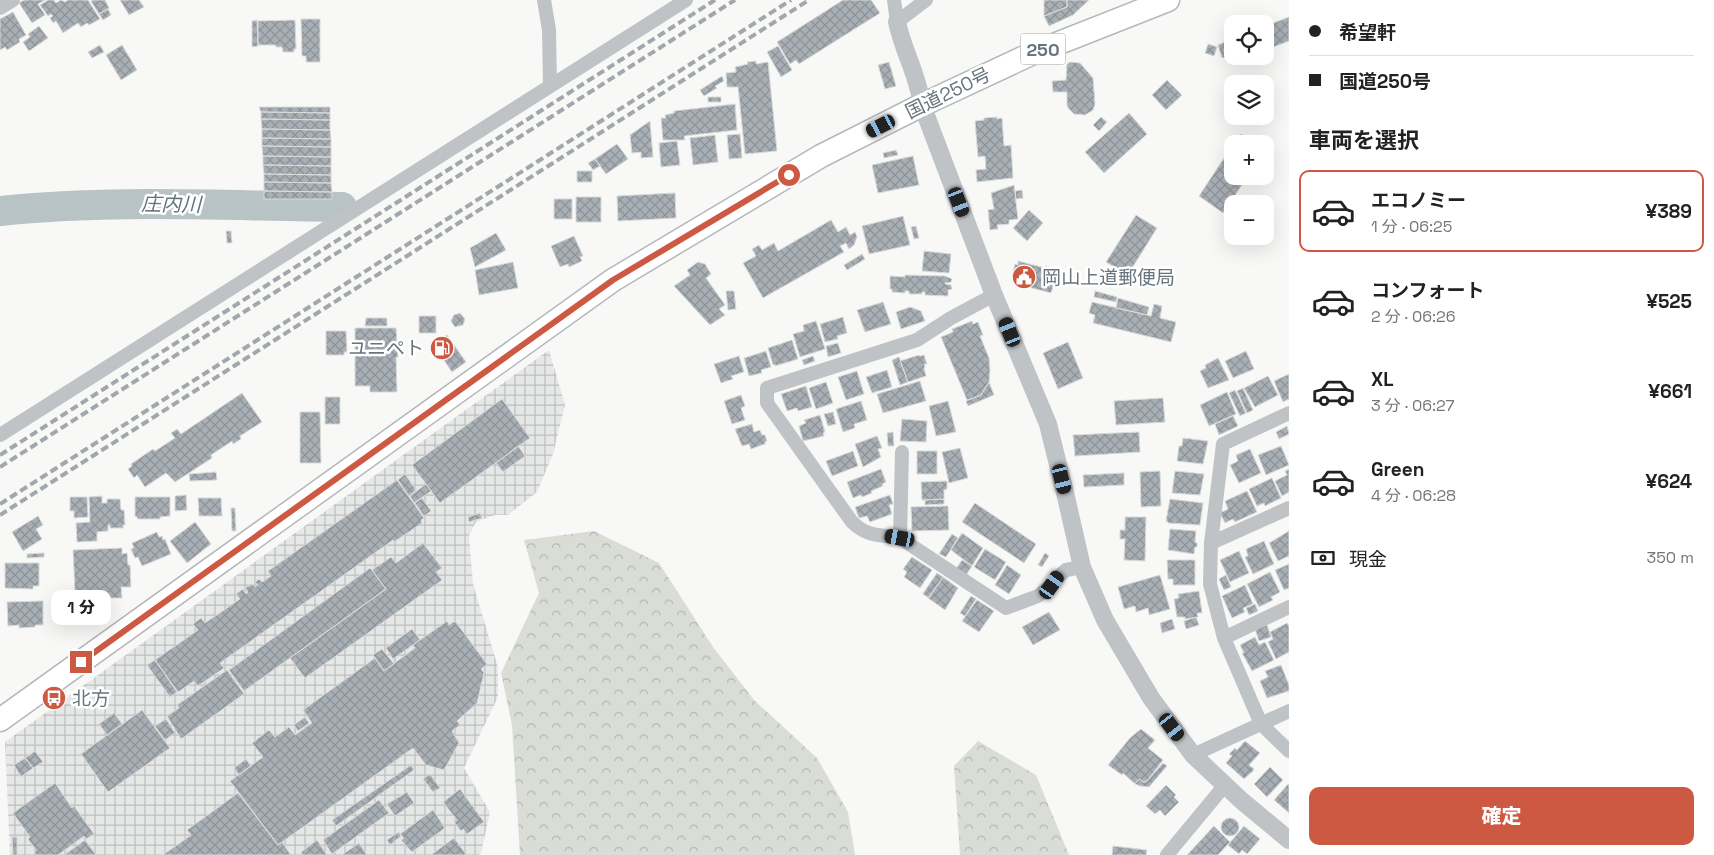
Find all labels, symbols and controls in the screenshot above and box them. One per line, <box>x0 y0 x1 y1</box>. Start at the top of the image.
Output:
map controls <box>1224 15 1274 245</box>
button: locate <box>1224 15 1274 65</box>
text: 希望軒 <box>1339 20 1396 45</box>
road number: 250 <box>1020 34 1066 64</box>
street label: 国道250号 <box>901 62 995 124</box>
text: 国道250号 <box>1339 69 1431 94</box>
button: layers <box>1224 75 1274 125</box>
car <box>864 113 897 139</box>
text: 車両を選択 <box>1309 126 1419 154</box>
button: + <box>1224 135 1274 185</box>
route start <box>778 164 800 186</box>
car <box>946 185 971 219</box>
text: エコノミー <box>1371 188 1466 213</box>
icon: car <box>1311 189 1356 234</box>
water label: 庄内川 <box>141 190 203 218</box>
button: − <box>1224 195 1274 245</box>
text: ¥389 <box>1646 199 1692 224</box>
text: 1 分 · 06:25 <box>1371 216 1452 237</box>
public building icon: 岡山上道郵便局 <box>1011 264 1037 290</box>
place label: 岡山上道郵便局 <box>1042 265 1175 290</box>
text: コンフォート <box>1371 278 1484 303</box>
icon: car <box>1311 279 1356 324</box>
text: ¥525 <box>1646 289 1692 314</box>
text: 2 分 · 06:26 <box>1371 306 1456 327</box>
car <box>997 315 1022 349</box>
fuel station icon: ユニペト <box>429 335 455 361</box>
place label: ユニペト <box>348 336 424 361</box>
text: XL <box>1371 367 1394 392</box>
icon: car <box>1311 369 1356 414</box>
text: ¥661 <box>1648 379 1692 404</box>
text: 3 分 · 06:27 <box>1371 395 1455 416</box>
text: Green <box>1371 457 1424 482</box>
icon: car <box>1311 459 1356 504</box>
car <box>1051 463 1072 495</box>
text: ¥624 <box>1645 469 1692 494</box>
text: 4 分 · 06:28 <box>1371 485 1456 506</box>
car <box>883 528 916 548</box>
icon: cash <box>1309 544 1337 572</box>
text: 現金 <box>1349 547 1387 572</box>
text: 350 m <box>1647 547 1694 568</box>
car <box>1037 568 1066 602</box>
callout: 1 分 <box>51 590 111 624</box>
text: 1 分 <box>67 597 95 618</box>
route end <box>70 651 92 673</box>
bus stop icon: 北方 <box>41 685 67 711</box>
place label: 北方 <box>72 686 110 711</box>
car <box>1156 711 1187 743</box>
button: 確定 <box>1309 787 1694 845</box>

